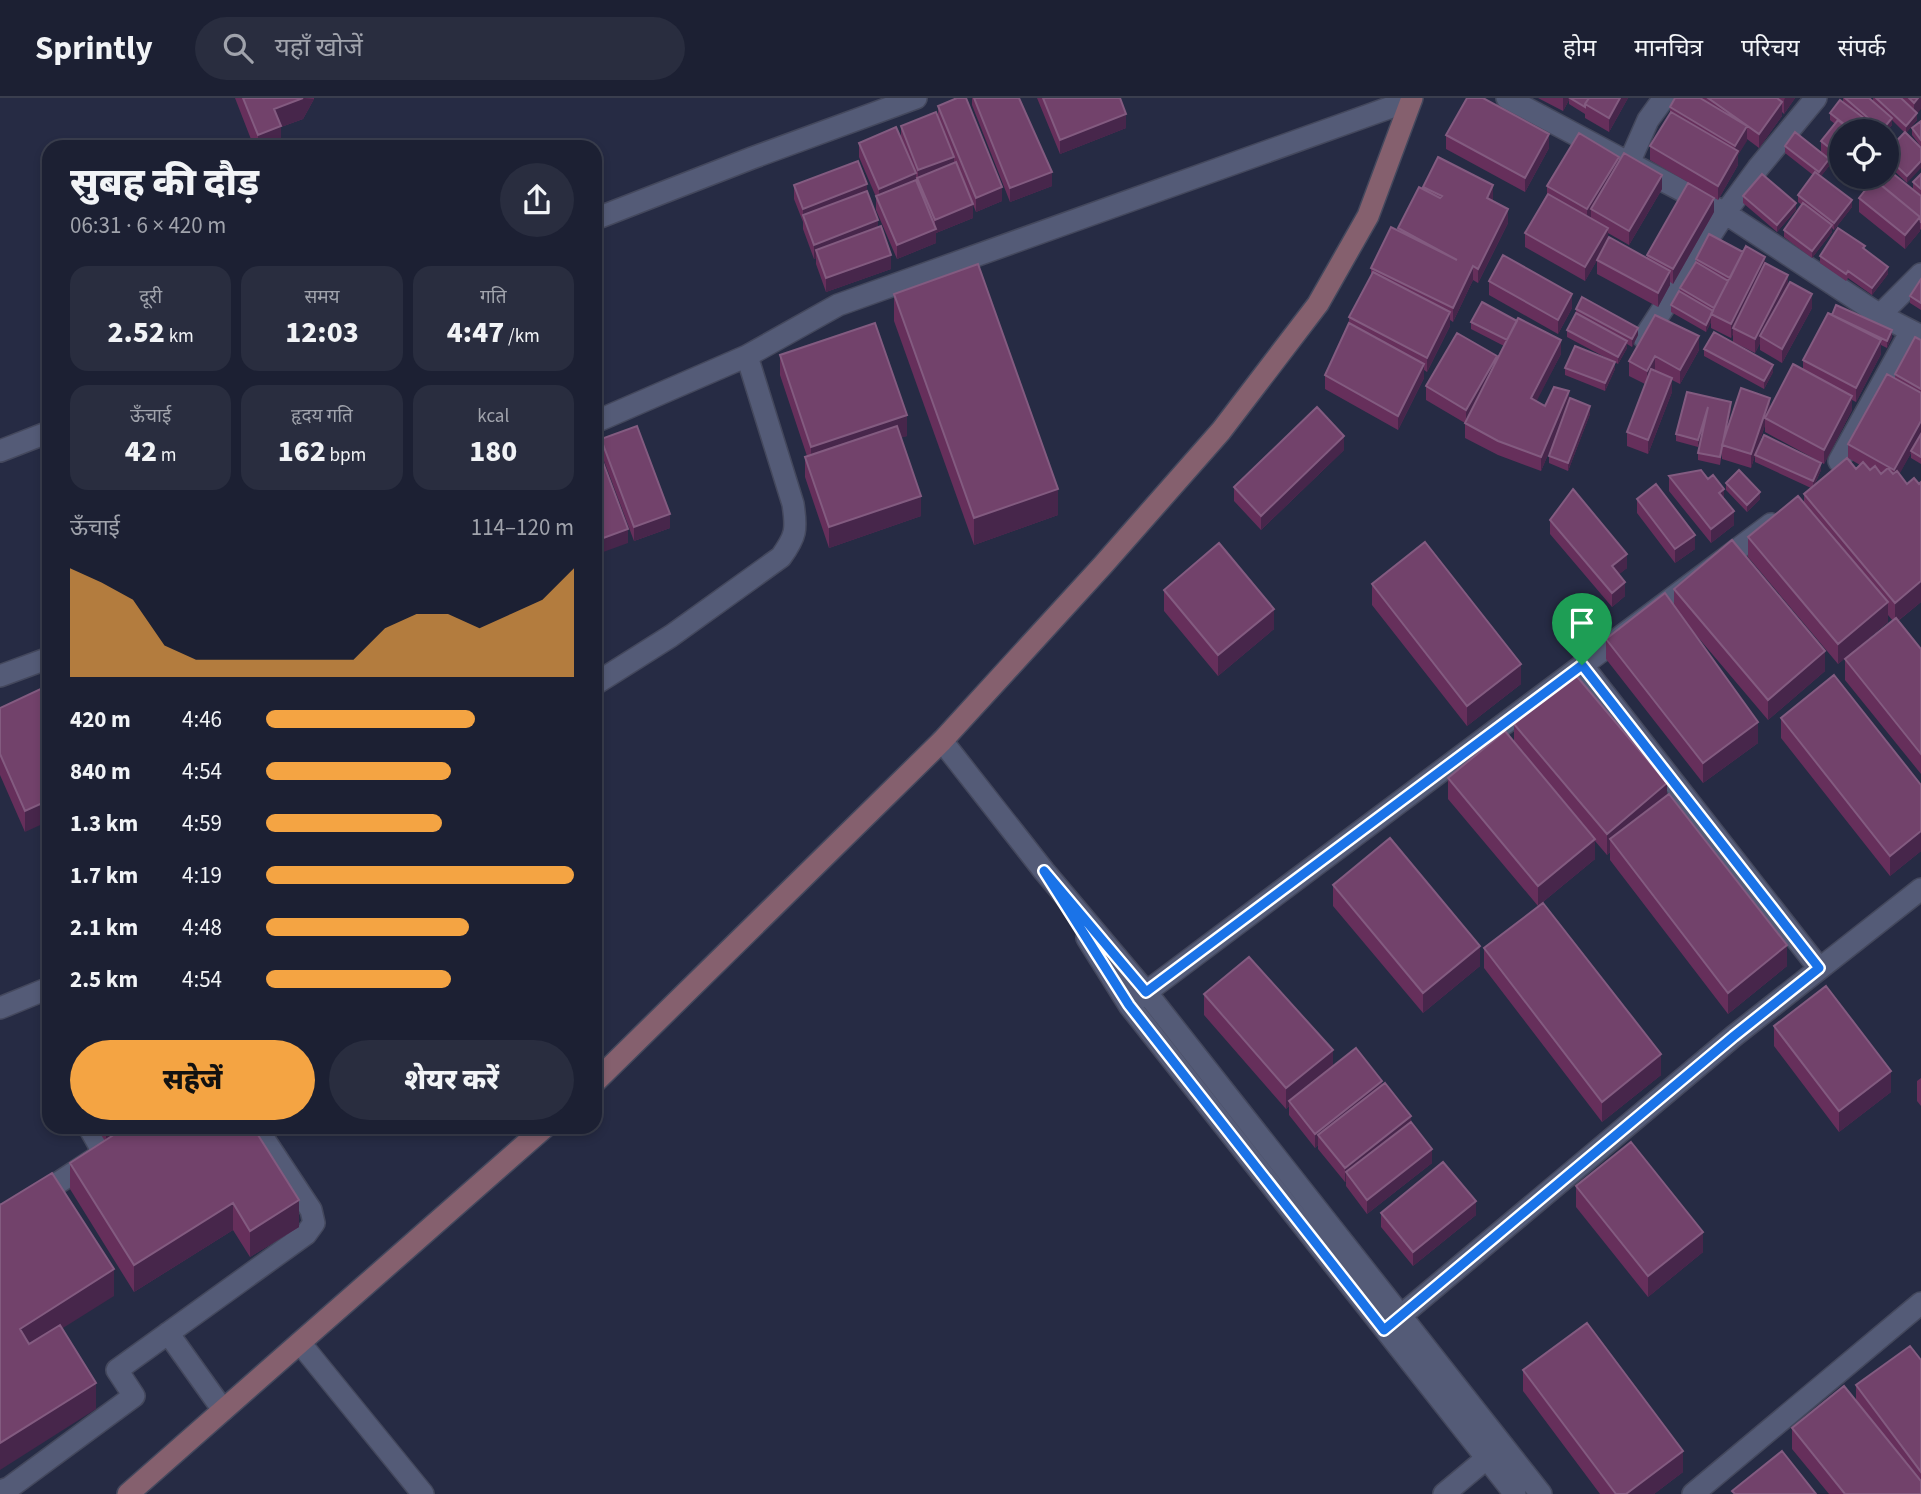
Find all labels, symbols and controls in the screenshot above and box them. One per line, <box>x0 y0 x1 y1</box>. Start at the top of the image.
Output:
search box <box>195 17 685 80</box>
text: Sprintly <box>35 25 153 72</box>
icon: search <box>219 29 257 67</box>
text: यहाँ खोजें <box>275 29 363 66</box>
text: होम <box>1563 31 1596 66</box>
text: मानचित्र <box>1634 31 1703 66</box>
text: परिचय <box>1741 31 1800 66</box>
text: संपर्क <box>1838 31 1886 66</box>
map controls <box>1829 119 1899 189</box>
button: locate <box>1829 119 1899 189</box>
text: सुबह की दौड़ <box>70 156 259 210</box>
button: share <box>500 163 574 237</box>
text: 06:31 · 6 × 420 m <box>70 209 226 242</box>
text: दूरी <box>139 284 162 311</box>
text: समय <box>304 284 340 311</box>
text: गति <box>480 284 507 311</box>
text: 2.52 <box>107 311 165 354</box>
text: 12:03 <box>285 311 359 354</box>
text: 4:47 <box>447 311 504 354</box>
text: km <box>165 323 194 350</box>
text: /km <box>504 323 540 350</box>
text: ऊँचाई <box>130 403 171 430</box>
text: हृदय गति <box>291 403 353 430</box>
text: kcal <box>477 403 509 430</box>
text: 42 <box>125 430 157 473</box>
text: 162 <box>278 430 326 473</box>
text: 180 <box>469 430 517 473</box>
text: m <box>157 442 176 469</box>
text: bpm <box>326 442 366 469</box>
text: ऊँचाई <box>70 511 120 544</box>
text: 114–120 m <box>471 511 574 544</box>
pin <box>1552 593 1612 665</box>
icon: arrive <box>1563 604 1601 642</box>
text: 420 m <box>70 703 131 736</box>
text: 4:46 <box>182 703 222 736</box>
text: 840 m <box>70 755 131 788</box>
text: 4:54 <box>182 755 222 788</box>
text: 1.3 km <box>70 807 138 840</box>
text: 4:59 <box>182 807 222 840</box>
text: 1.7 km <box>70 859 138 892</box>
text: 4:19 <box>182 859 222 892</box>
text: 2.1 km <box>70 911 138 944</box>
text: 4:48 <box>182 911 222 944</box>
text: 2.5 km <box>70 963 138 996</box>
text: 4:54 <box>182 963 222 996</box>
button: सहेजें <box>70 1040 315 1120</box>
button: शेयर करें <box>329 1040 574 1120</box>

